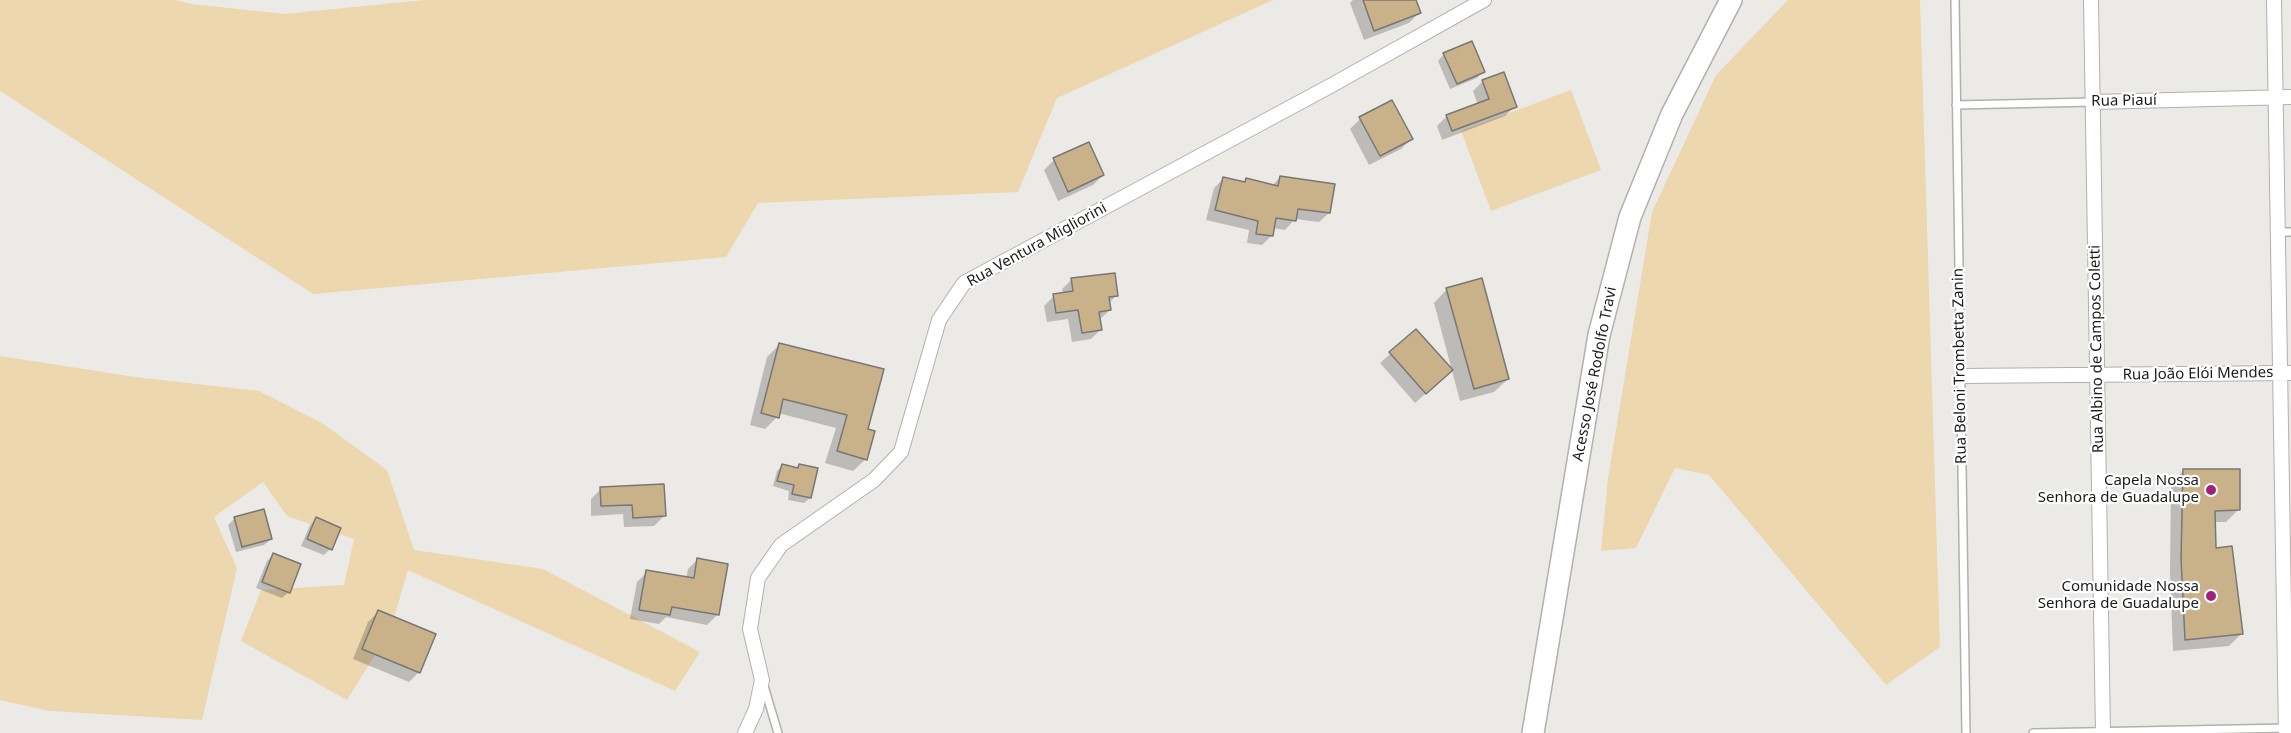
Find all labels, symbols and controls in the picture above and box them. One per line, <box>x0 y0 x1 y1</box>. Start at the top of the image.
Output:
street label: Rua Piauí <box>2091 91 2157 111</box>
street label: Rua Ventura Migliorini <box>964 199 1110 291</box>
street label: Rua Albino de Campos Coletti <box>2086 245 2108 453</box>
street label: Rua Beloni Trombetta Zanin <box>1949 268 1971 464</box>
street label: Acesso José Rodolfo Travi <box>1569 285 1621 463</box>
street label: Rua João Elói Mendes <box>2122 364 2274 384</box>
place label: Capela Nossa Senhora de Guadalupe <box>2038 472 2199 507</box>
marker: Capela Nossa Senhora de Guadalupe <box>2204 483 2218 497</box>
place label: Comunidade Nossa Senhora de Guadalupe <box>2038 578 2199 613</box>
marker: Comunidade Nossa Senhora de Guadalupe <box>2204 589 2218 603</box>

